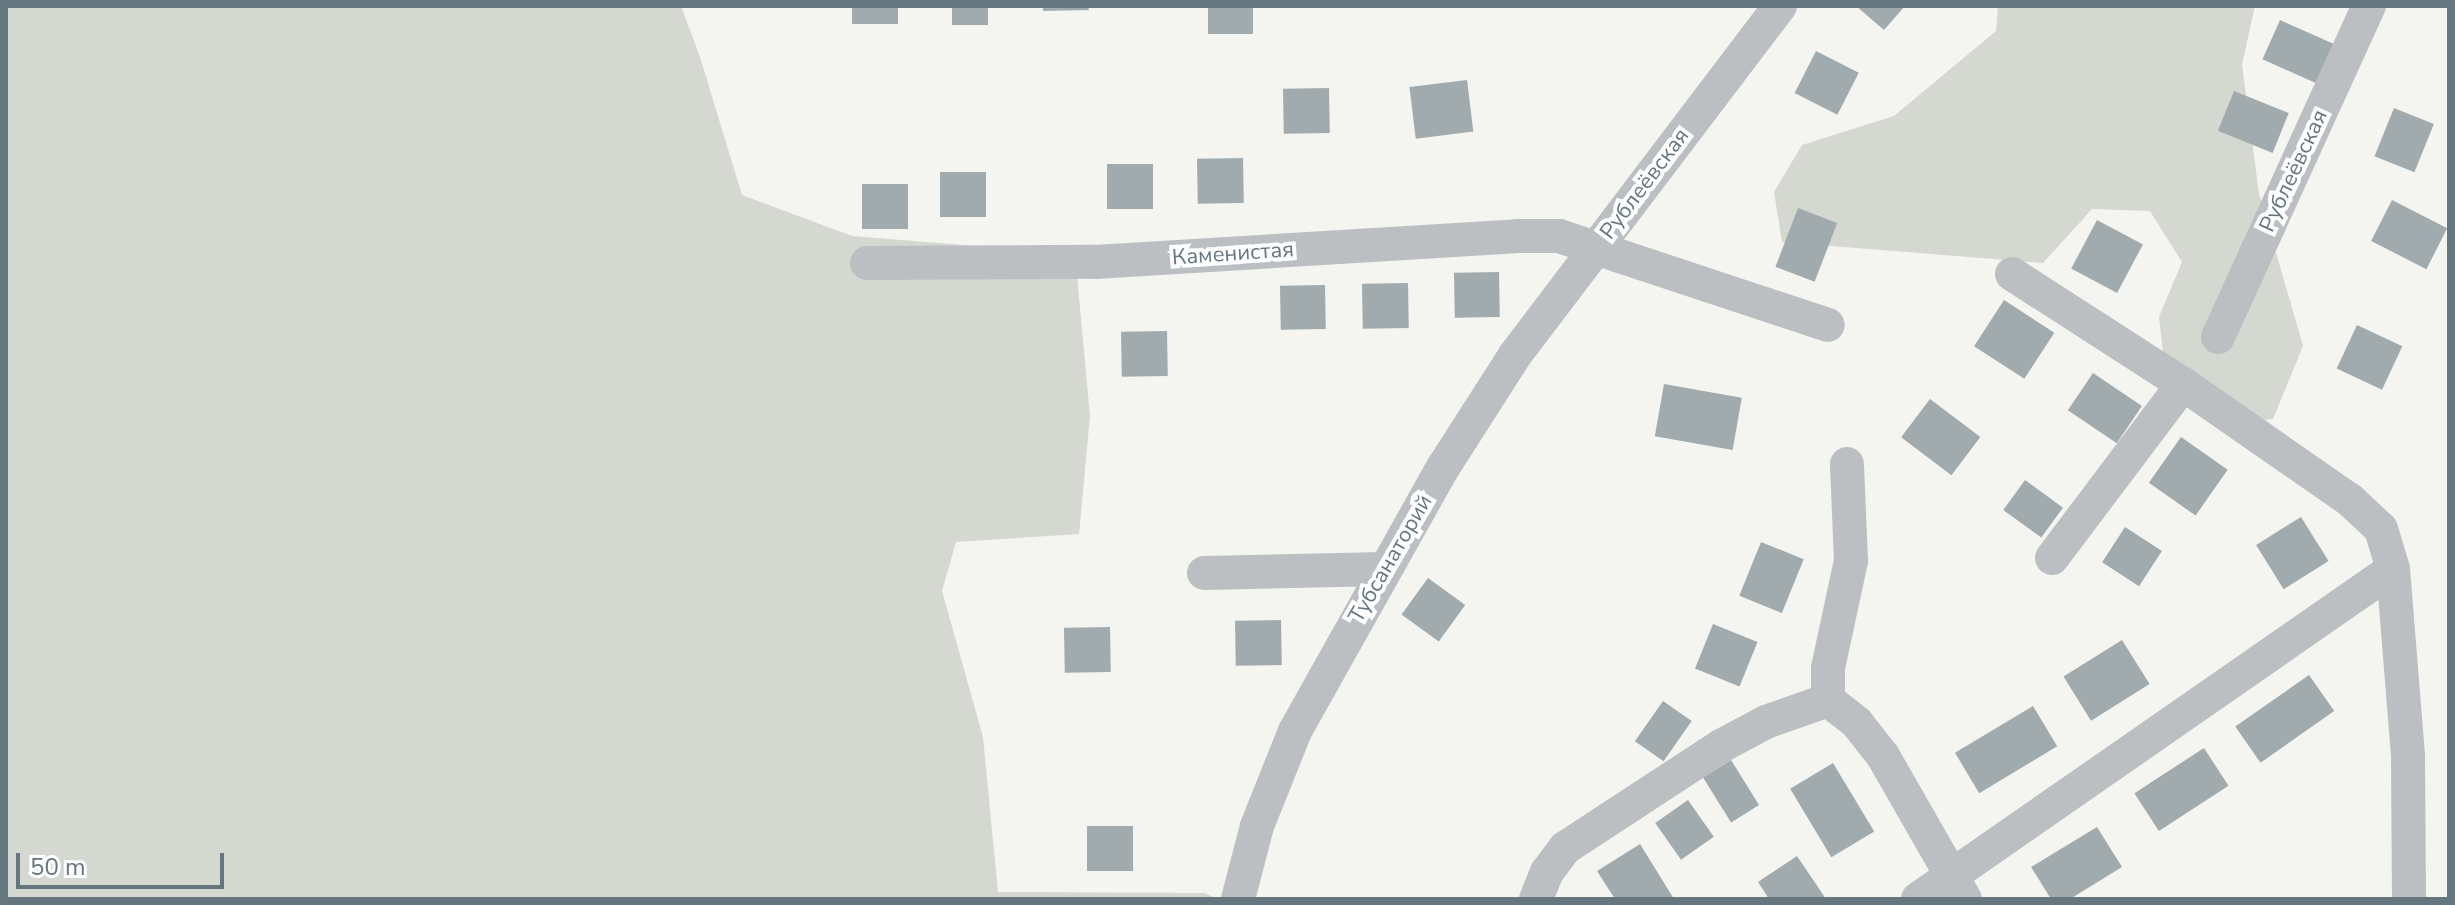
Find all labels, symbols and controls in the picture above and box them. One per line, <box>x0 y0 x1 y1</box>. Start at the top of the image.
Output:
street label: Рублеёвская <box>2254 106 2334 236</box>
street label: Рублеёвская <box>1595 123 1695 245</box>
street label: Каменистая <box>1171 237 1295 271</box>
street label: Тубсанаторий <box>1344 490 1438 628</box>
scale bar <box>20 837 228 887</box>
text: 50 m <box>30 851 86 883</box>

